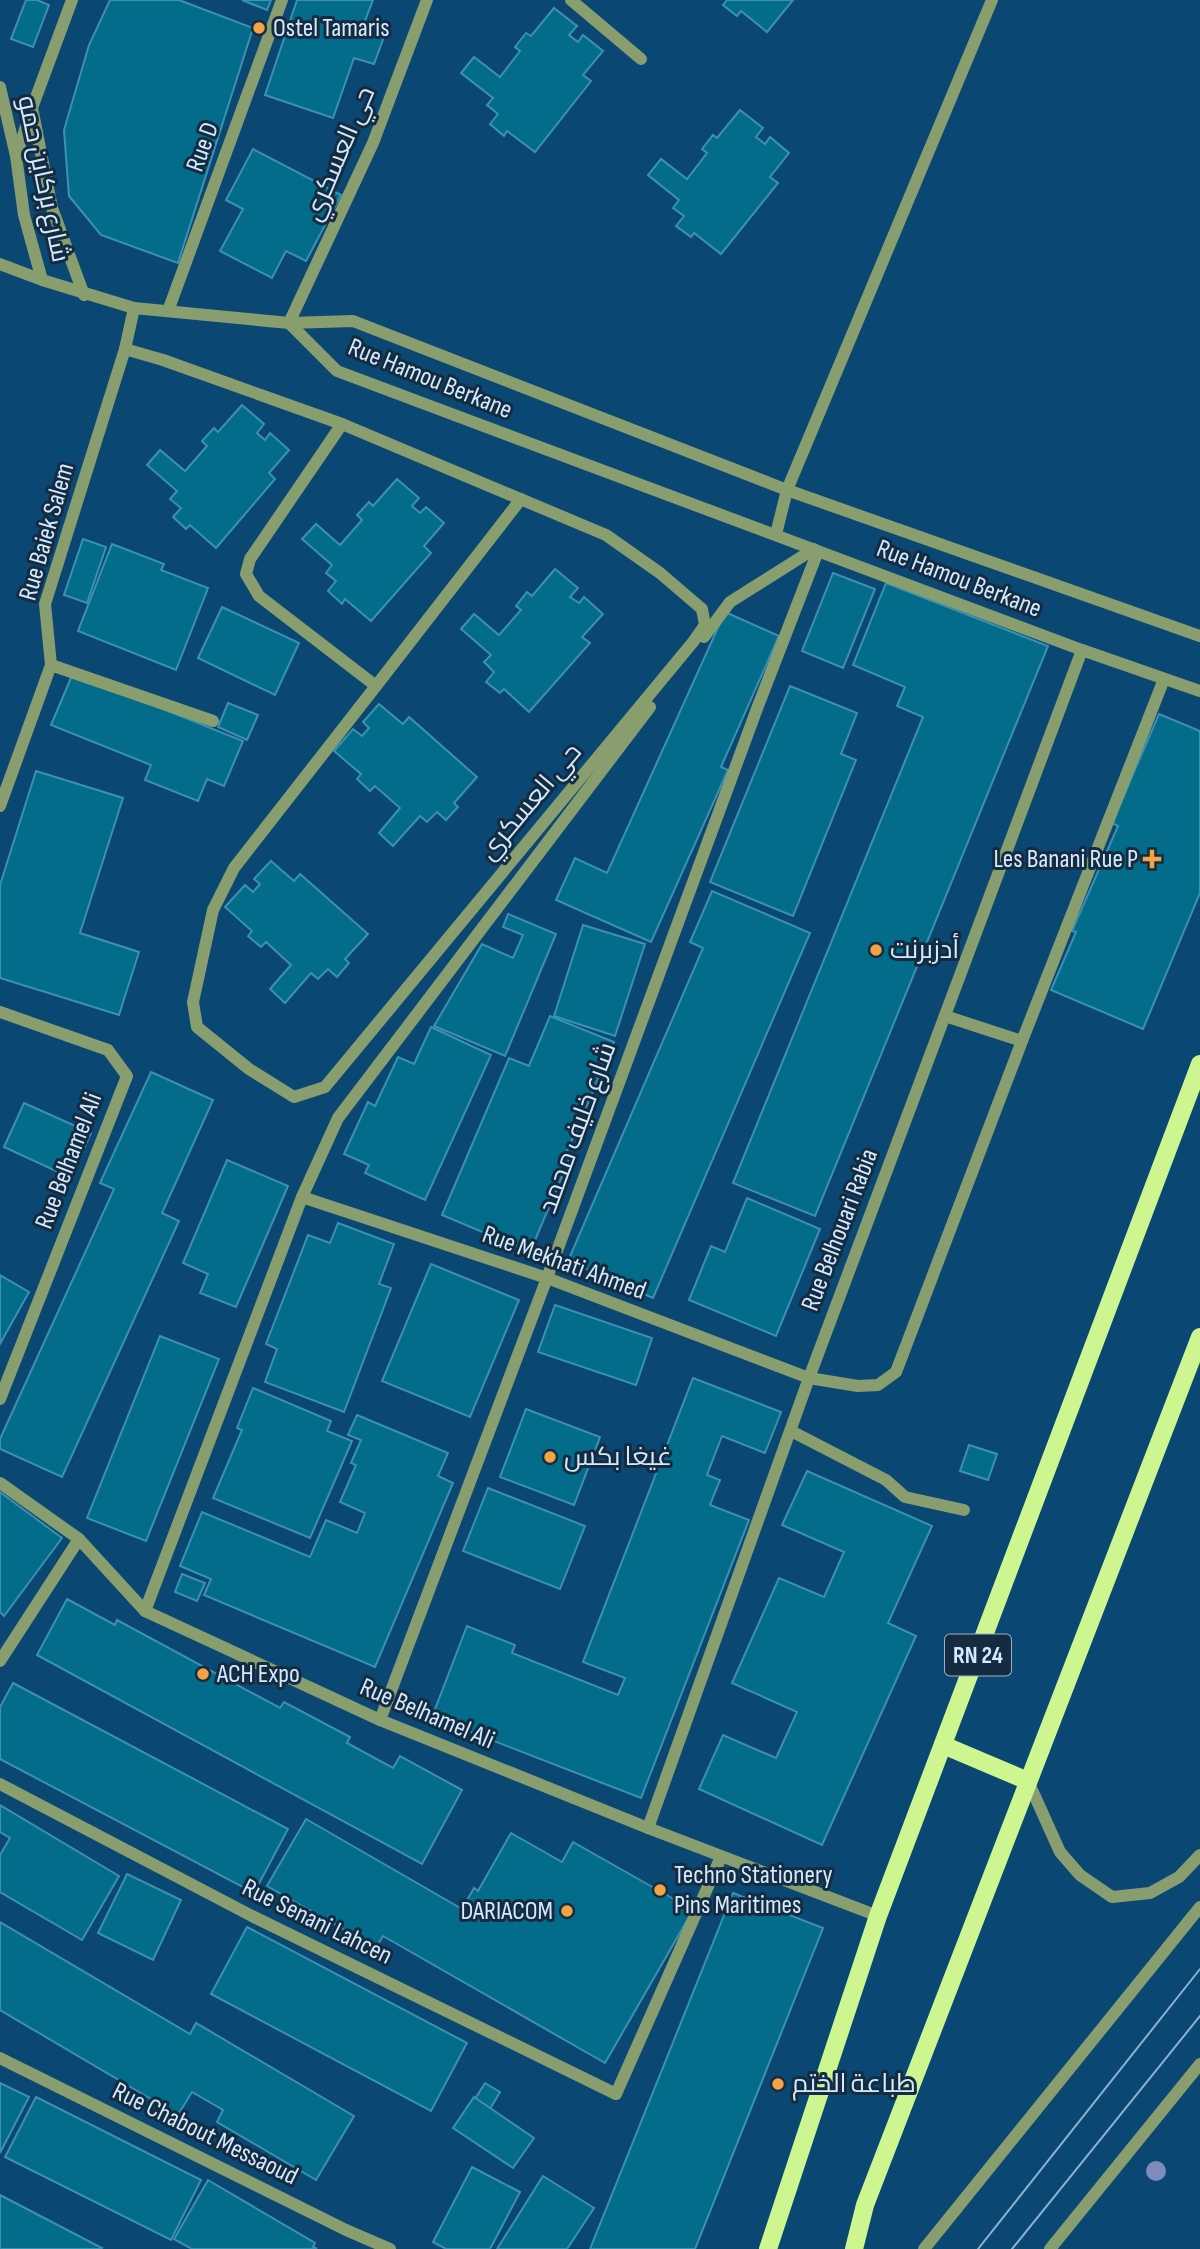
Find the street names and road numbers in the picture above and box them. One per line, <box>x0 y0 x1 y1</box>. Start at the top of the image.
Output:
street label: حي العسكري <box>298 82 386 227</box>
street label: شارع بركاين حمو <box>10 93 76 265</box>
street label: Rue D <box>180 118 226 176</box>
street label: Rue Hamou Berkane <box>343 332 517 426</box>
street label: Rue Baiek Salem <box>13 460 81 604</box>
street label: Rue Hamou Berkane <box>872 533 1046 625</box>
street label: حي العسكري <box>473 737 592 869</box>
street label: شارع خليف محمد <box>533 1038 623 1218</box>
street label: Rue Belhamel Ali <box>29 1089 109 1233</box>
street label: Rue Belhouari Rabia <box>795 1145 885 1315</box>
street label: Rue Mekhati Ahmed <box>478 1219 650 1307</box>
road number: RN 24 <box>945 1634 1011 1675</box>
street label: Rue Belhamel Ali <box>355 1672 499 1756</box>
street label: Rue Senani Lahcen <box>237 1872 397 1972</box>
street label: Rue Chabout Messaoud <box>107 2076 303 2192</box>

